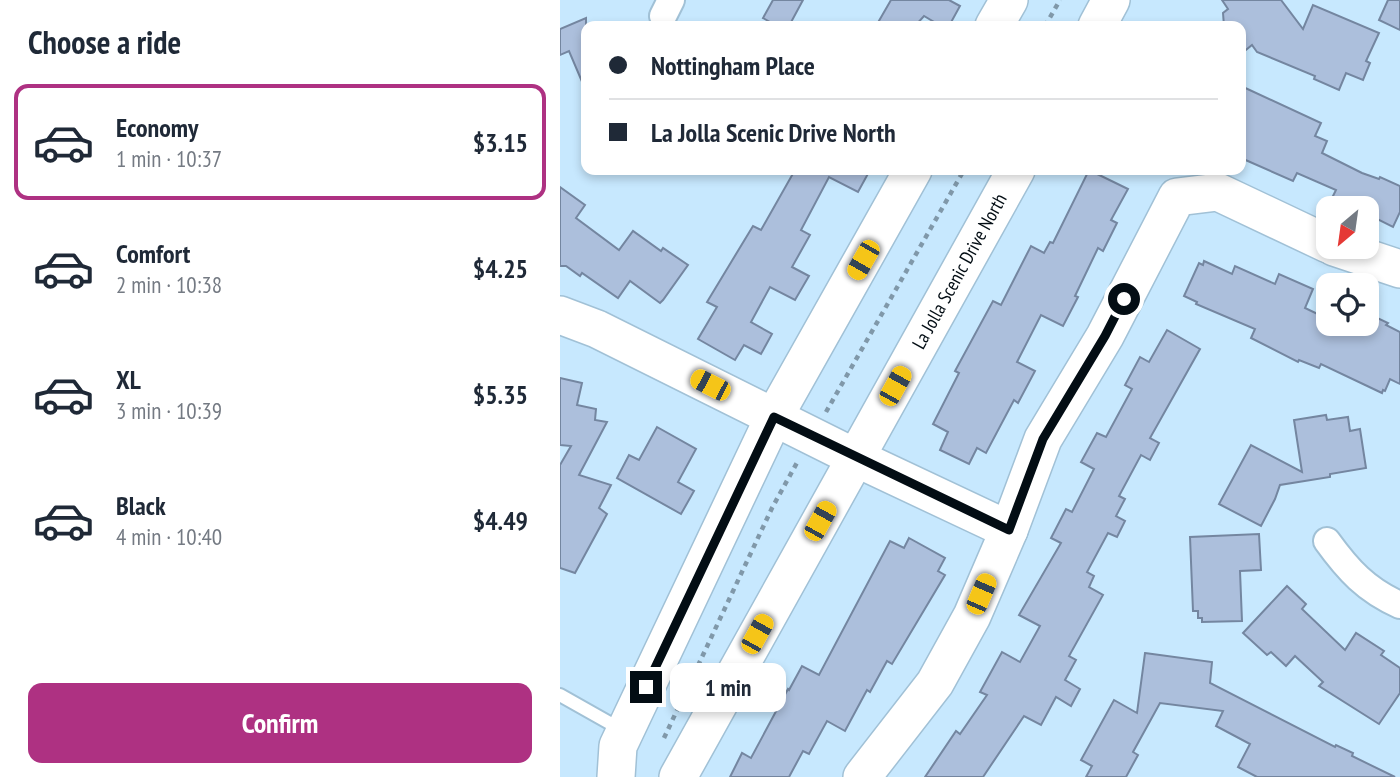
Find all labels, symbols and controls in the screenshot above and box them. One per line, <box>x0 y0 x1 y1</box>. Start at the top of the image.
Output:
text: Choose a ride <box>28 21 181 63</box>
text: Nottingham Place <box>651 49 815 82</box>
icon: car <box>32 111 95 174</box>
text: Economy <box>116 111 198 144</box>
text: La Jolla Scenic Drive North <box>651 116 896 149</box>
text: $3.15 <box>473 126 528 159</box>
text: 1 min · 10:37 <box>116 144 222 173</box>
street label: La Jolla Scenic Drive North <box>906 189 1012 353</box>
north arrow <box>1316 196 1379 259</box>
map controls <box>1316 196 1379 336</box>
icon: car <box>32 237 95 300</box>
text: Comfort <box>116 237 190 270</box>
car <box>844 237 883 283</box>
text: $4.25 <box>473 252 528 285</box>
text: 2 min · 10:38 <box>116 270 222 299</box>
button: locate <box>1316 273 1379 336</box>
route start <box>1108 283 1140 315</box>
icon: car <box>32 363 95 426</box>
text: XL <box>116 363 141 396</box>
car <box>876 363 915 409</box>
car <box>687 366 734 404</box>
text: $5.35 <box>473 378 528 411</box>
text: 3 min · 10:39 <box>116 396 222 425</box>
icon: car <box>32 489 95 552</box>
text: Black <box>116 489 166 522</box>
car <box>801 498 840 544</box>
text: $4.49 <box>473 504 528 537</box>
text: 4 min · 10:40 <box>116 522 222 551</box>
car <box>964 571 999 617</box>
car <box>738 611 777 657</box>
callout: 1 min <box>670 662 786 712</box>
route end <box>630 671 662 703</box>
text: 1 min <box>705 673 751 702</box>
button: Confirm <box>28 683 532 763</box>

